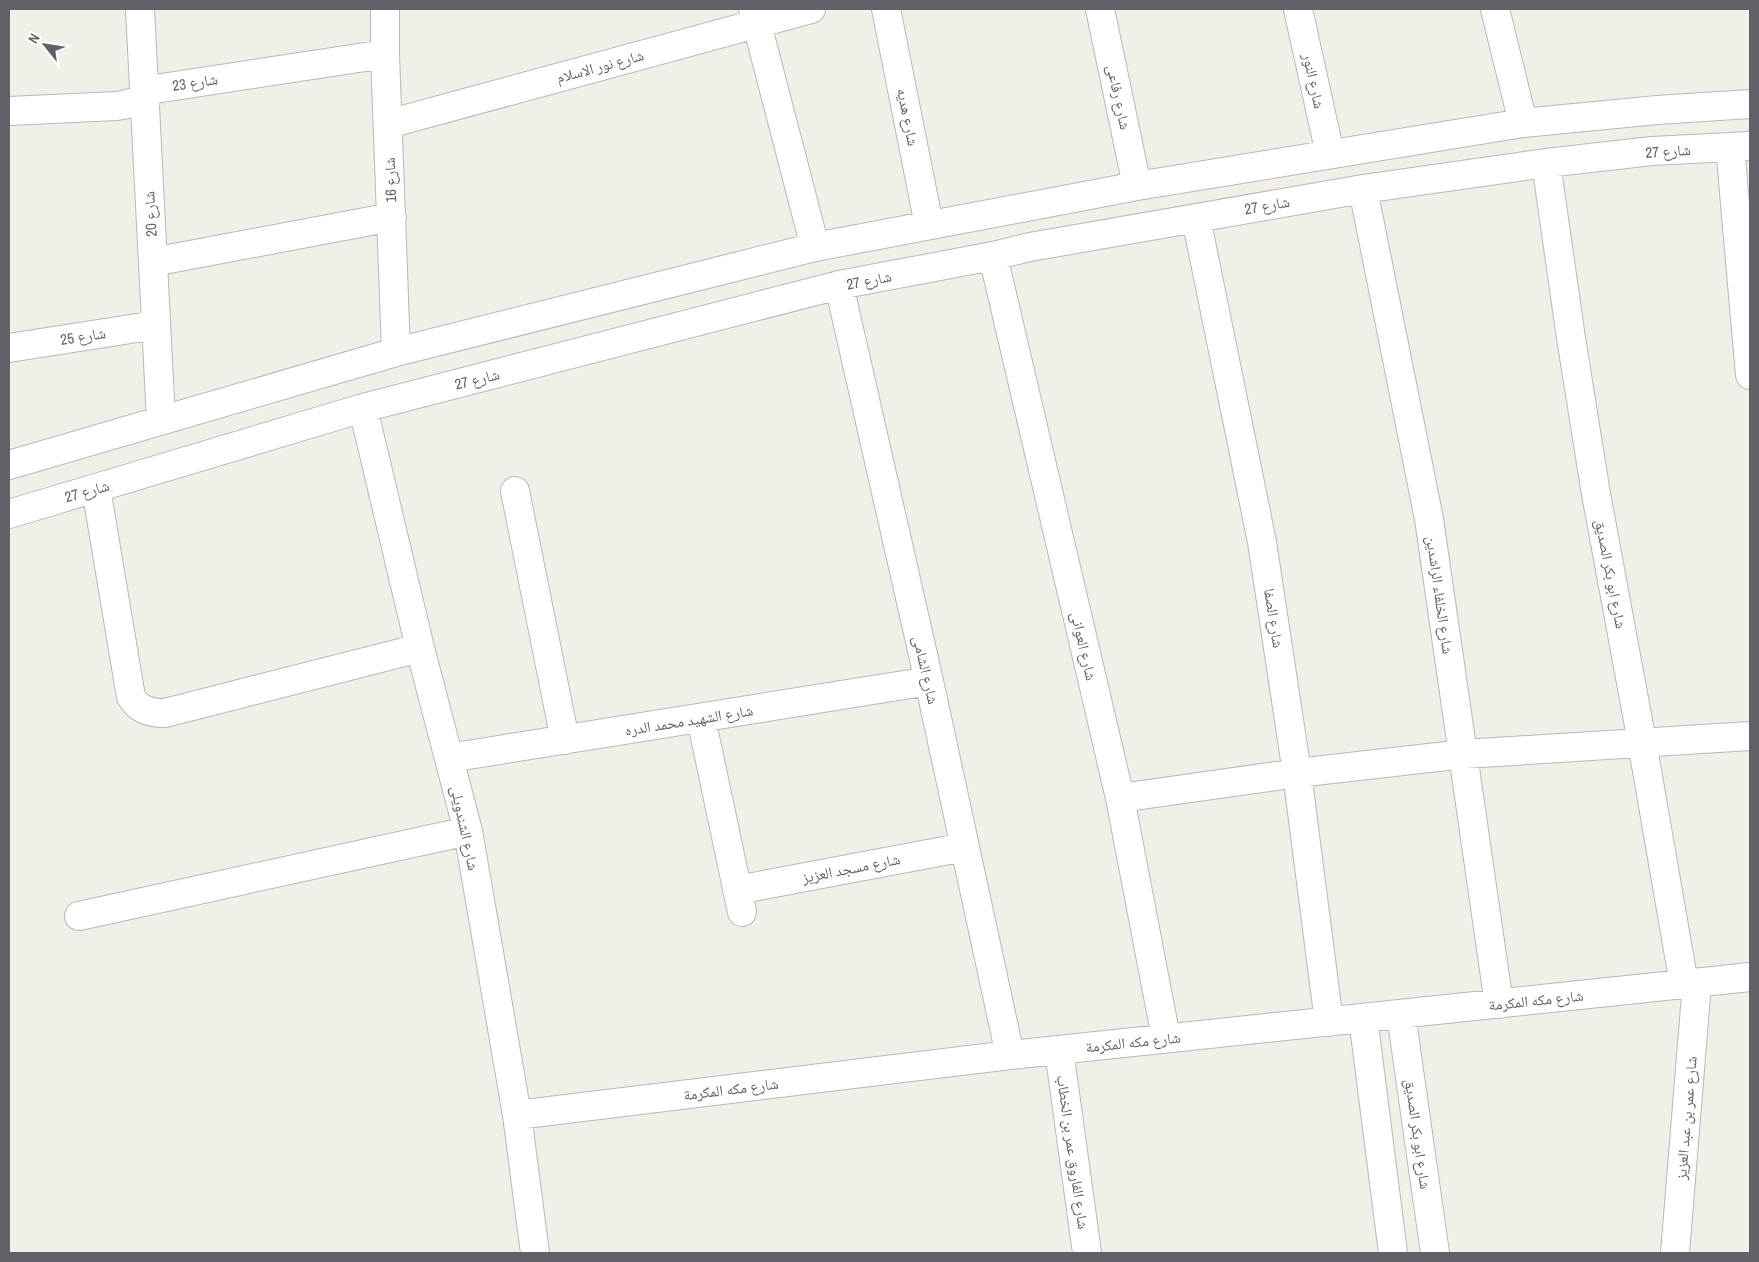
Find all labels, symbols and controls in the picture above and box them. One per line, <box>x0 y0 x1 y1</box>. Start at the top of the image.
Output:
north arrow <box>20 20 70 70</box>
text: N <box>24 30 44 47</box>
street label: شارع نور الاسلام <box>554 44 646 88</box>
street label: شارع النور <box>1298 51 1330 111</box>
street label: شارع رفاعى <box>1102 63 1136 131</box>
street label: شارع 23 <box>171 68 219 96</box>
street label: شارع هديه <box>892 86 924 148</box>
street label: شارع 27 <box>1645 139 1692 163</box>
street label: شارع 16 <box>379 157 401 203</box>
street label: شارع 20 <box>138 191 162 237</box>
street label: شارع 27 <box>1243 191 1291 219</box>
street label: شارع 27 <box>845 265 894 295</box>
street label: شارع 25 <box>59 322 107 350</box>
street label: شارع 27 <box>452 363 502 395</box>
street label: شارع 27 <box>62 475 112 507</box>
street label: شارع ابو بكر الصديق <box>1590 518 1632 631</box>
street label: شارع الخلفاء الراشدين <box>1421 535 1459 656</box>
street label: شارع الصفا <box>1259 587 1289 649</box>
street label: شارع العوانى <box>1066 610 1102 683</box>
street label: شارع الشامى <box>908 634 944 706</box>
street label: شارع الشهيد محمد الدره <box>623 699 755 741</box>
street label: شارع الشندويلى <box>446 784 484 873</box>
street label: شارع مسجد العزيز <box>799 848 902 888</box>
street label: شارع مكه المكرمة <box>1487 985 1585 1015</box>
street label: شارع مكه المكرمة <box>1084 1027 1182 1057</box>
street label: شارع عمر بن عبد العزيز <box>1670 1055 1702 1182</box>
street label: شارع مكه المكرمة <box>682 1073 780 1105</box>
street label: شارع الفاروق عمر بن الخطاب <box>1052 1074 1094 1231</box>
street label: شارع ابو بكر الصديق <box>1400 1078 1436 1190</box>

